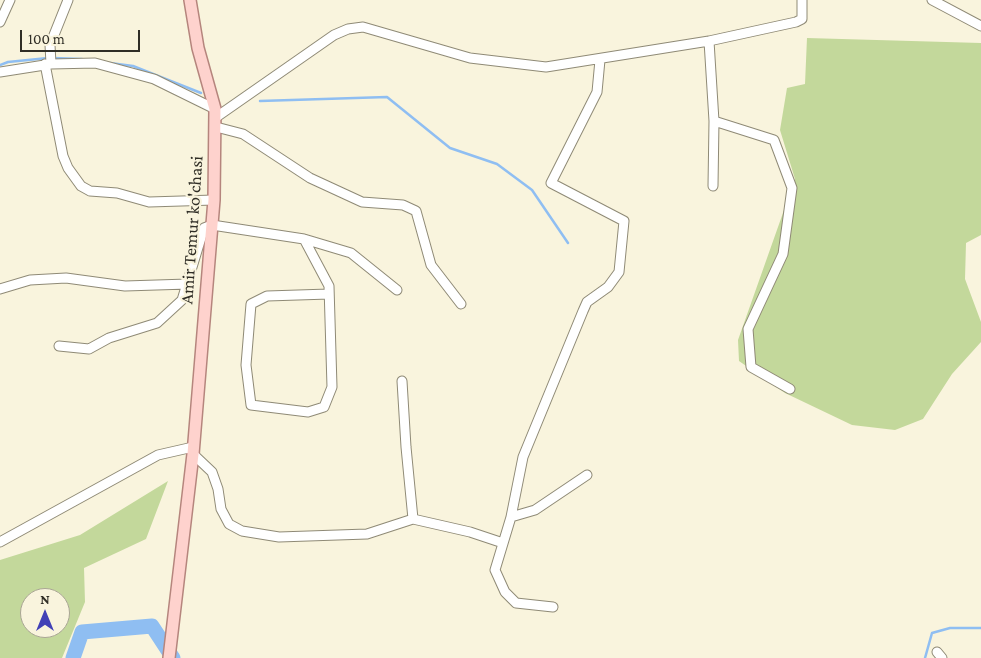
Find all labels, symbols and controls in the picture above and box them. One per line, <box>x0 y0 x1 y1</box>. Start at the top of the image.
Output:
scale bar <box>22 20 142 52</box>
text: 100 m <box>28 31 65 47</box>
street label: Amir Temur ko'chasi <box>176 155 208 305</box>
north arrow <box>20 588 70 638</box>
text: N <box>40 591 50 607</box>

